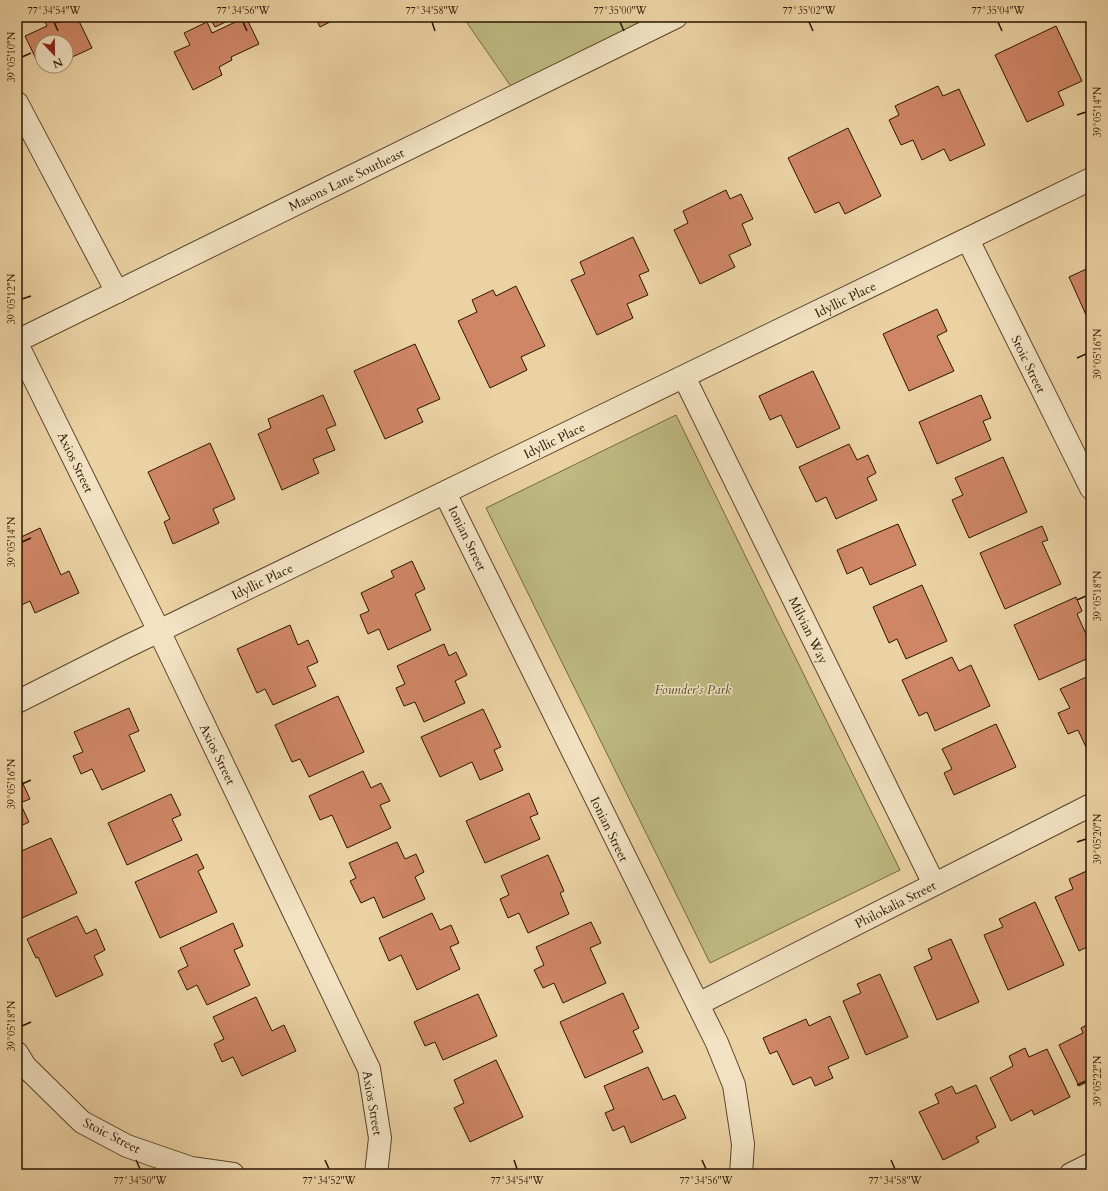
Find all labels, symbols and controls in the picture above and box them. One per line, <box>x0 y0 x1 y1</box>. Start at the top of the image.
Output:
text: 77°34'54"W <box>27 4 82 18</box>
text: 77°34'56"W <box>216 4 271 18</box>
text: 77°34'58"W <box>405 4 460 18</box>
text: 77°35'00"W <box>593 4 648 18</box>
text: 77°35'02"W <box>782 4 837 18</box>
text: 77°35'04"W <box>971 4 1026 18</box>
text: 39°05'10"N <box>5 31 19 82</box>
north arrow <box>34 34 74 74</box>
text: N <box>50 54 65 72</box>
text: 39°05'14"N <box>1091 86 1105 137</box>
street label: Masons Lane Southeast <box>286 144 407 216</box>
text: 39°05'12"N <box>5 273 19 324</box>
street label: Idyllic Place <box>812 277 879 323</box>
text: 39°05'16"N <box>1091 328 1105 379</box>
street label: Stoic Street <box>1006 333 1050 396</box>
street label: Idyllic Place <box>521 418 588 464</box>
street label: Axios Street <box>53 429 98 496</box>
street label: Ionian Street <box>444 503 491 574</box>
text: 39°05'14"N <box>5 516 19 567</box>
street label: Idyllic Place <box>229 559 296 605</box>
text: 39°05'18"N <box>1091 570 1105 621</box>
street label: Milvian Way <box>784 594 832 667</box>
park label: Founder's Park <box>655 681 732 699</box>
street label: Axios Street <box>195 721 240 788</box>
text: 39°05'16"N <box>5 758 19 809</box>
street label: Ionian Street <box>586 794 633 865</box>
text: 39°05'20"N <box>1091 813 1105 864</box>
street label: Philokalia Street <box>852 877 939 933</box>
text: 39°05'18"N <box>5 1000 19 1051</box>
text: 39°05'22"N <box>1091 1055 1105 1106</box>
street label: Axios Street <box>357 1069 387 1137</box>
street label: Stoic Street <box>80 1114 143 1158</box>
text: 77°34'50"W <box>113 1174 168 1188</box>
text: 77°34'52"W <box>302 1174 357 1188</box>
text: 77°34'54"W <box>490 1174 545 1188</box>
text: 77°34'56"W <box>679 1174 734 1188</box>
text: 77°34'58"W <box>868 1174 923 1188</box>

